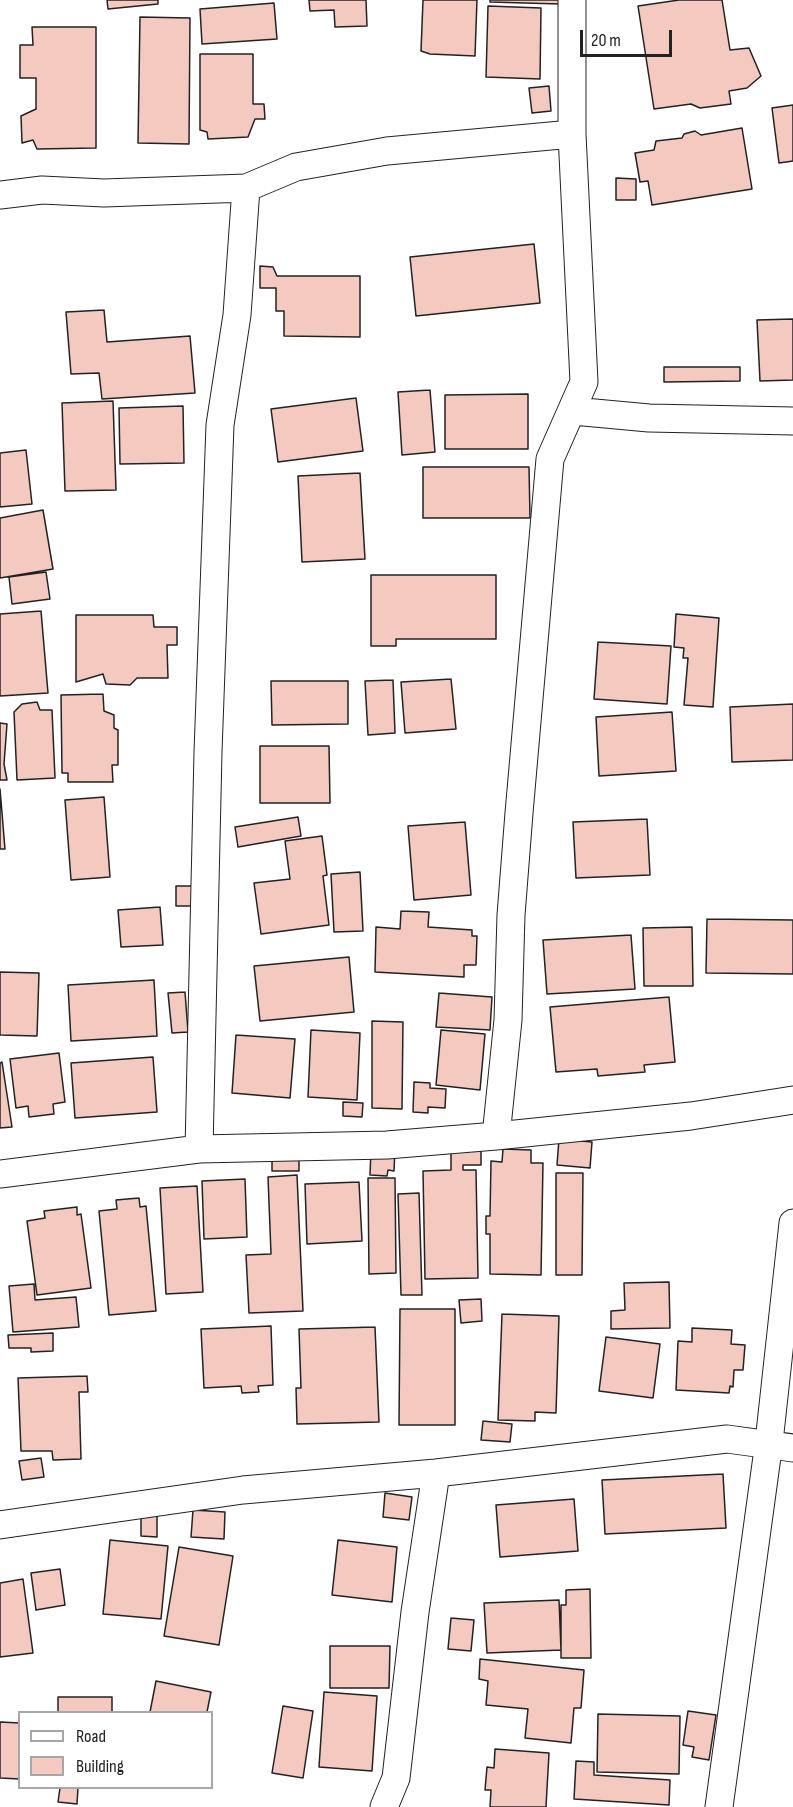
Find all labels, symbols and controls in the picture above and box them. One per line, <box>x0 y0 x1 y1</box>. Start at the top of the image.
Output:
scale bar <box>583 18 674 56</box>
text: 20 m <box>591 30 621 51</box>
legend <box>18 1711 213 1789</box>
text: Road <box>76 1726 106 1747</box>
text: Building <box>76 1756 124 1777</box>

